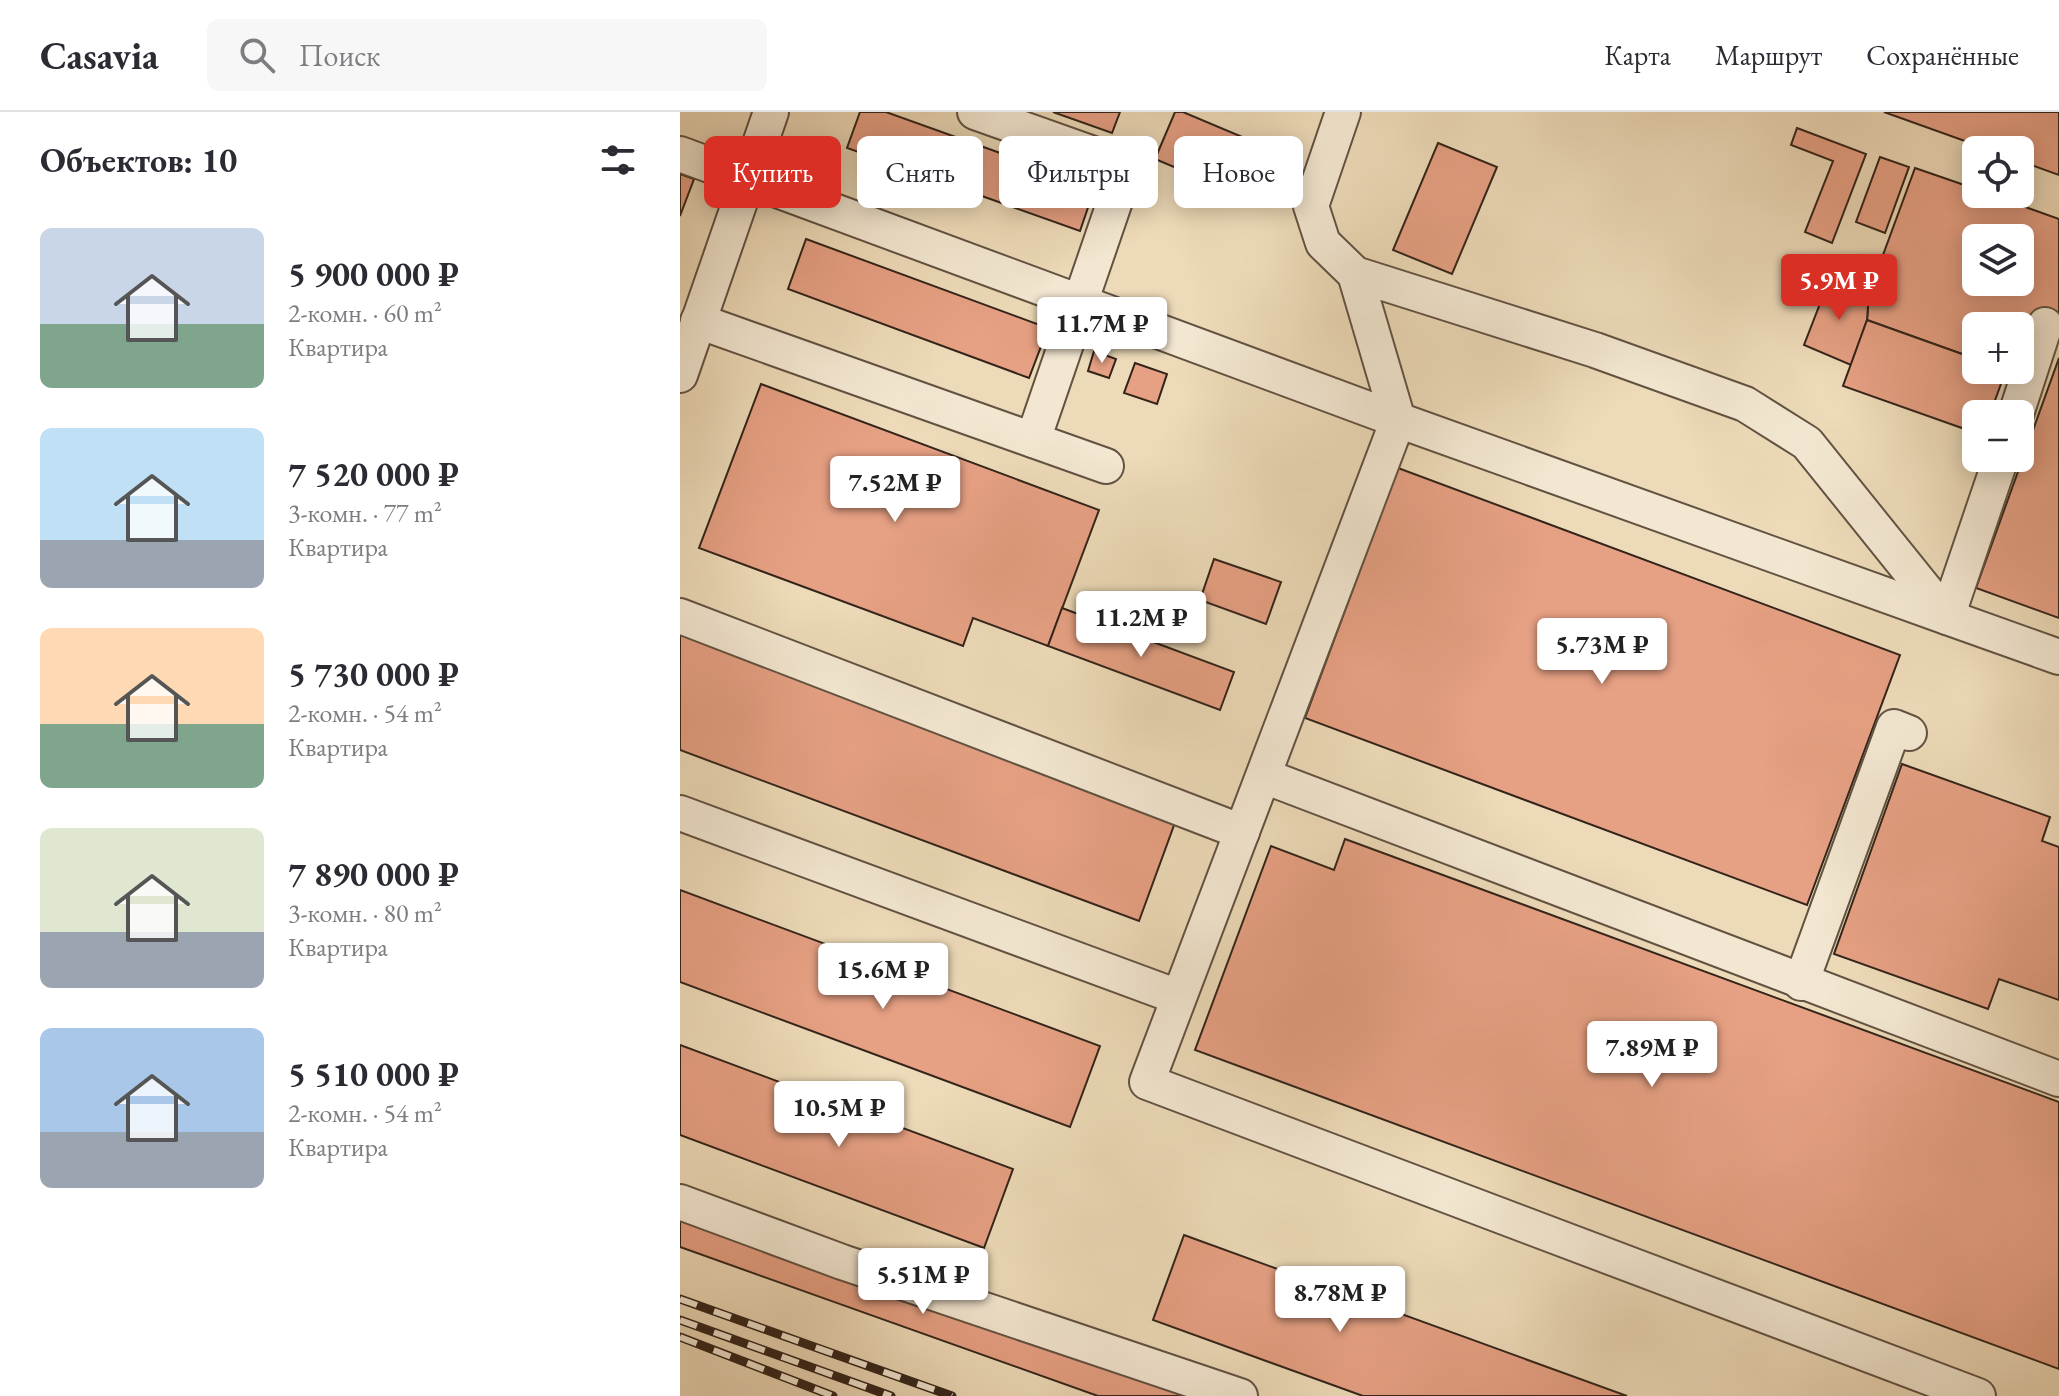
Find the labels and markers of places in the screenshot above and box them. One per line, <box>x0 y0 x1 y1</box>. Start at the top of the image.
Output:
pin: 5.9M ₽ <box>1774 254 1904 322</box>
pin: 11.7M ₽ <box>1028 297 1176 365</box>
pin: 7.52M ₽ <box>821 456 969 524</box>
pin: 11.2M ₽ <box>1067 591 1215 659</box>
pin: 5.73M ₽ <box>1528 618 1676 686</box>
pin: 15.6M ₽ <box>809 943 957 1011</box>
pin: 7.89M ₽ <box>1578 1021 1726 1089</box>
pin: 10.5M ₽ <box>765 1081 913 1149</box>
pin: 5.51M ₽ <box>849 1248 997 1316</box>
pin: 8.78M ₽ <box>1266 1266 1414 1334</box>

